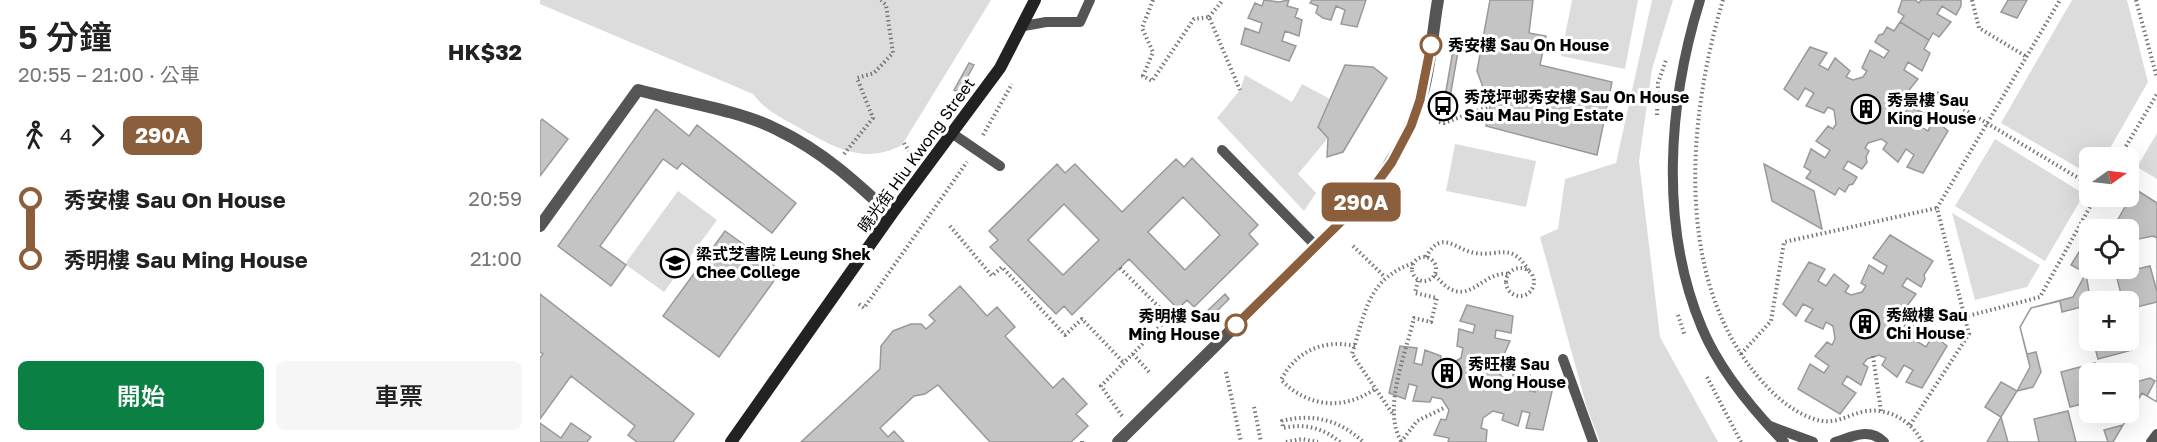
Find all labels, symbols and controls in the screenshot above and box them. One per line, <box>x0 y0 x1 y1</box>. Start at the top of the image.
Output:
text: 5 分鐘 <box>18 17 112 56</box>
marker: 秀安樓 Sau On House <box>1420 34 1442 56</box>
place label: 秀安樓 Sau On House <box>1448 35 1609 55</box>
text: HK$32 <box>448 38 522 65</box>
text: 20:55 – 21:00 · 公車 <box>18 62 200 86</box>
street label: 曉光街 Hiu Kwong Street <box>853 74 979 236</box>
place label: 秀茂坪邨秀安樓 Sau On House Sau Mau Ping Estate <box>1464 87 1689 125</box>
bus stop icon: 秀茂坪邨秀安樓 Sau On House Sau Mau Ping Estate <box>1427 90 1459 122</box>
place label: 秀景樓 Sau King House <box>1887 90 1976 128</box>
building icon: 秀景樓 Sau King House <box>1850 93 1882 125</box>
icon: walk <box>18 119 51 152</box>
icon: forward <box>81 119 114 152</box>
text: 290A <box>135 122 190 148</box>
text: 4 <box>60 123 72 147</box>
north arrow <box>2079 147 2139 207</box>
map controls <box>2079 147 2139 423</box>
line badge: 290A <box>1319 182 1403 222</box>
text: 秀安樓 Sau On House <box>64 186 286 213</box>
text: 20:59 <box>468 186 522 210</box>
text: 290A <box>1334 189 1388 215</box>
button: locate <box>2079 219 2139 279</box>
place label: 梁式芝書院 Leung Shek Chee College <box>696 244 871 282</box>
text: 秀明樓 Sau Ming House <box>64 246 308 273</box>
text: 21:00 <box>470 246 522 270</box>
school or university icon: 梁式芝書院 Leung Shek Chee College <box>659 247 691 279</box>
button: + <box>2079 291 2139 351</box>
place label: 秀緻樓 Sau Chi House <box>1886 305 1968 343</box>
place label: 秀明樓 Sau Ming House <box>1128 306 1220 344</box>
building icon: 秀緻樓 Sau Chi House <box>1849 308 1881 340</box>
marker: 秀明樓 Sau Ming House <box>1225 314 1247 336</box>
place label: 秀旺樓 Sau Wong House <box>1468 354 1566 392</box>
building icon: 秀旺樓 Sau Wong House <box>1431 357 1463 389</box>
button: 開始 <box>18 361 264 430</box>
button: 車票 <box>276 361 522 430</box>
button: − <box>2079 363 2139 423</box>

